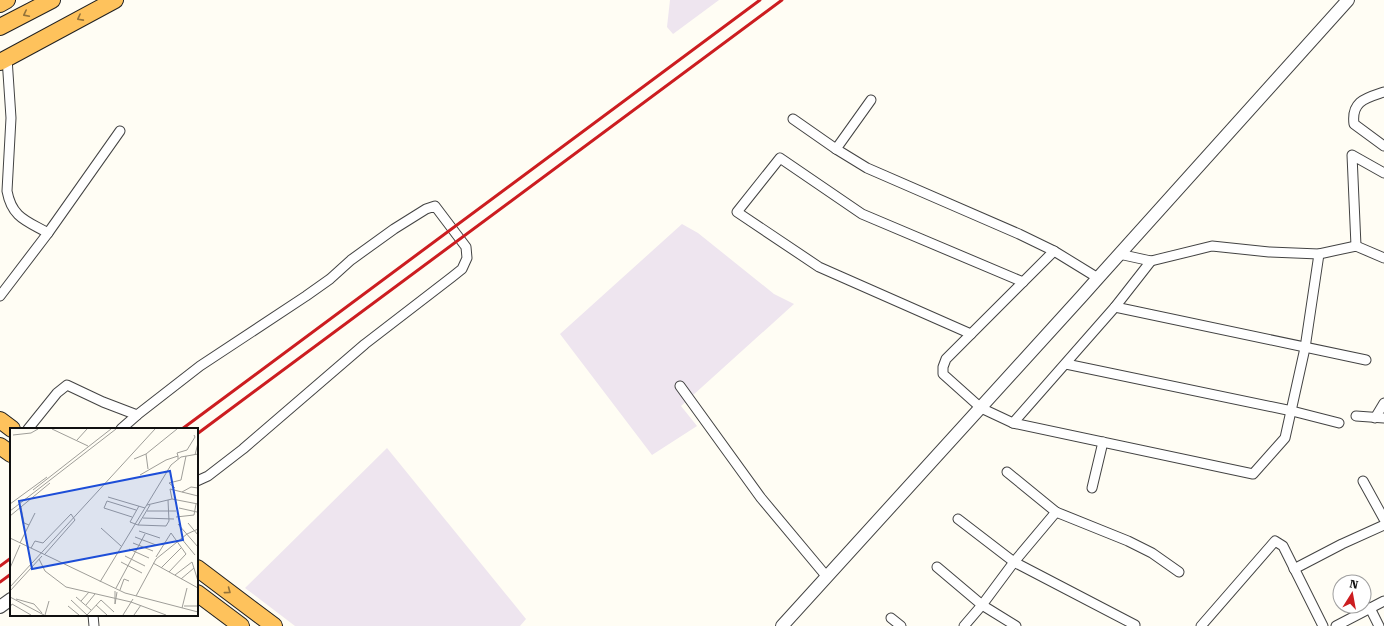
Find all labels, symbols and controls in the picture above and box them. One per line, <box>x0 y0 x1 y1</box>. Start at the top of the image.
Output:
one-way arrow <box>23 9 30 16</box>
one-way arrow <box>77 14 84 21</box>
inset map <box>10 428 198 616</box>
north arrow <box>1332 574 1372 614</box>
text: N <box>1348 577 1360 592</box>
one-way arrow <box>224 587 231 594</box>

